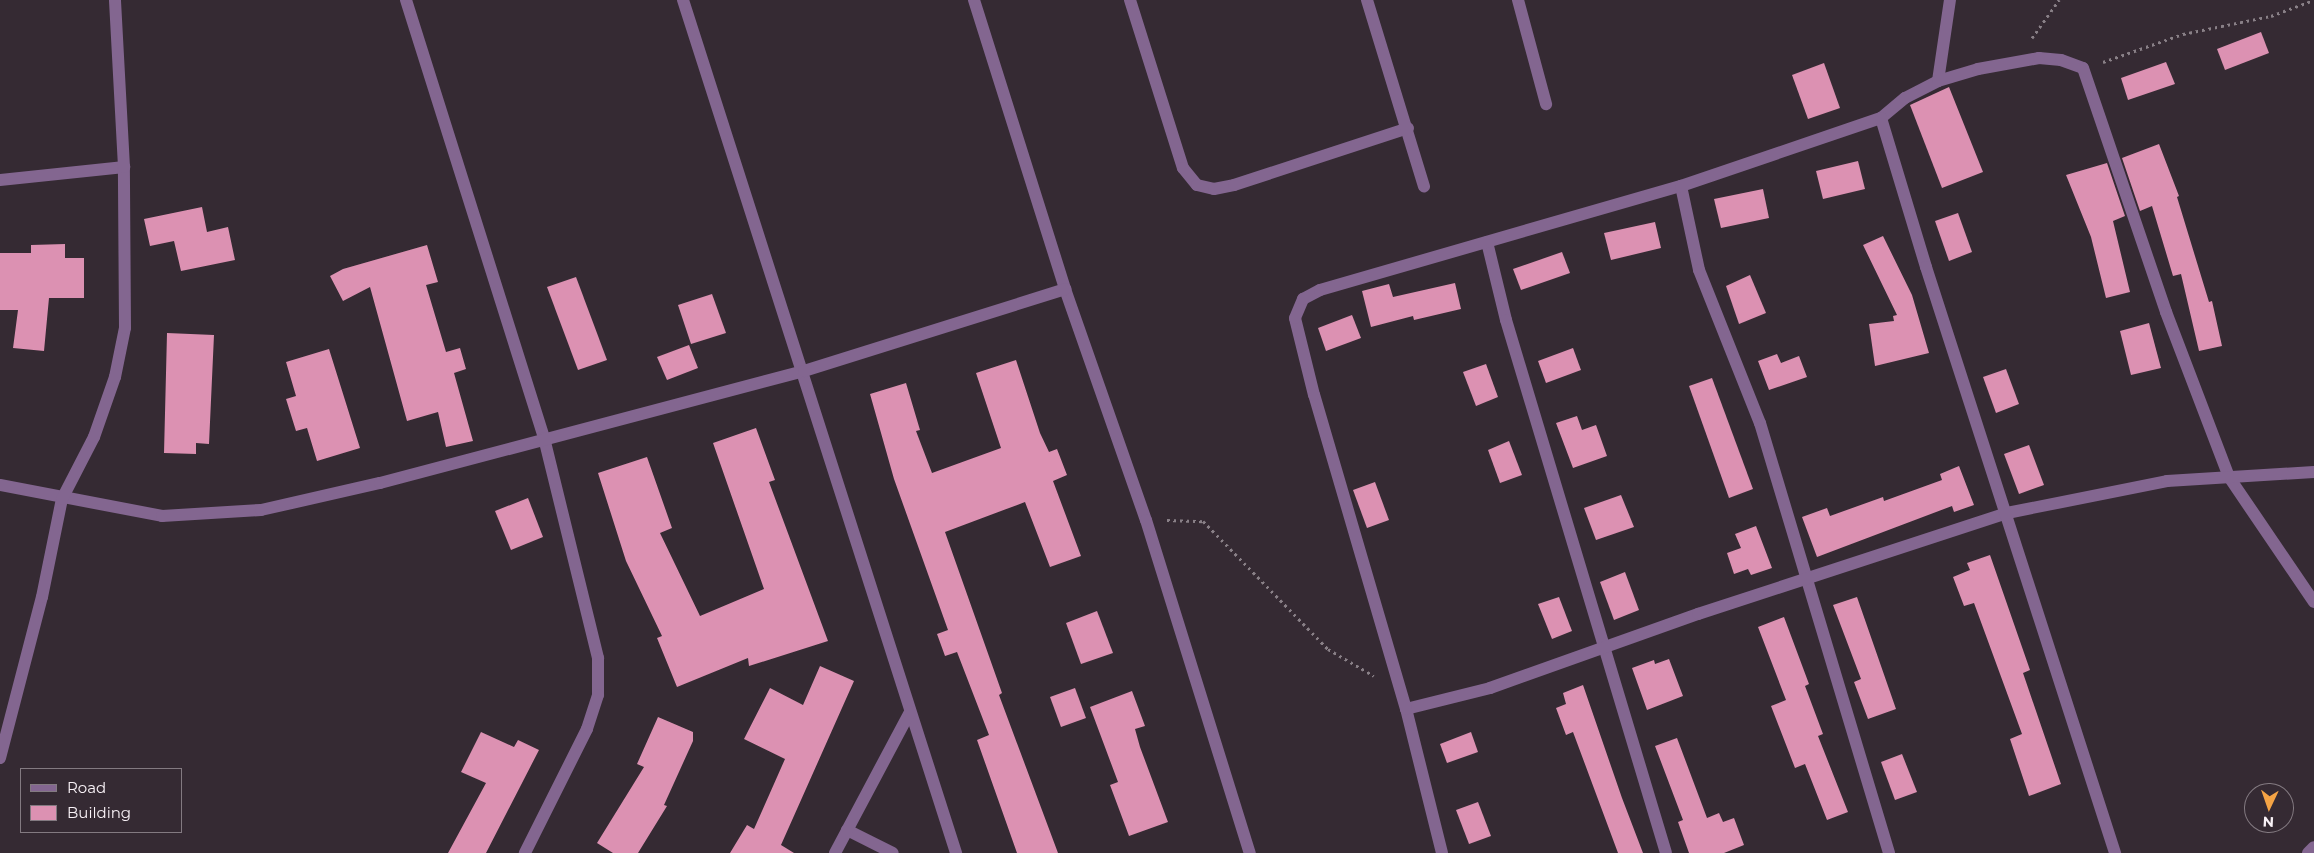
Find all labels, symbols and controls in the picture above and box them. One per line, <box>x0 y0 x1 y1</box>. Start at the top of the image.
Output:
legend <box>20 768 182 833</box>
text: Road <box>67 778 106 797</box>
north arrow <box>2244 783 2294 833</box>
text: Building <box>67 803 131 822</box>
text: N <box>2262 813 2274 831</box>

